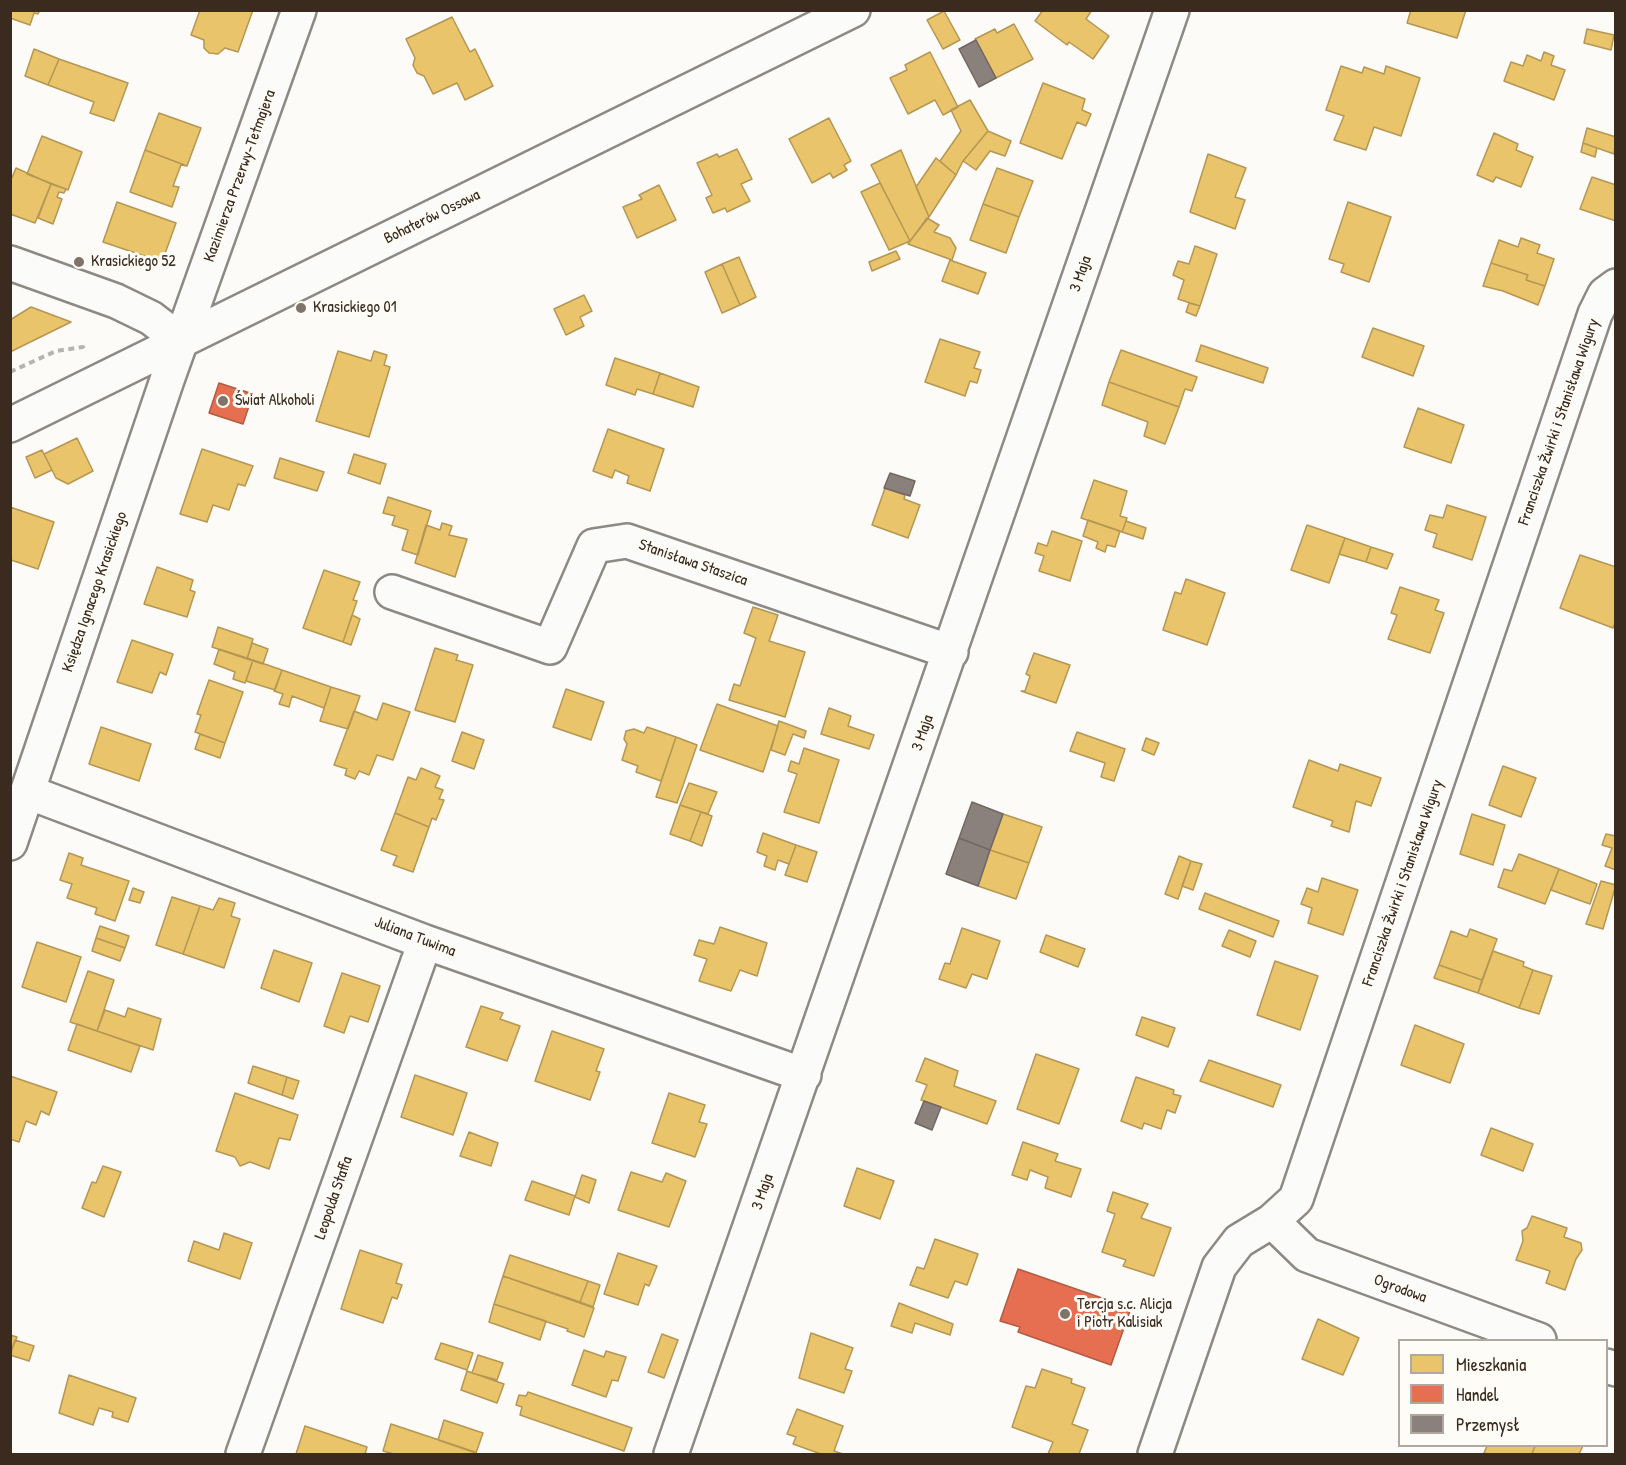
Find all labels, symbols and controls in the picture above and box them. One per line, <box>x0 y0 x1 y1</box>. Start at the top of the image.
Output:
street label: Kazimierza Przerwy-Tetmajera <box>200 87 280 265</box>
street label: Bohaterów Ossowa <box>381 185 483 249</box>
place label: Krasickiego 52 <box>91 252 176 272</box>
street label: 3 Maja <box>1066 254 1096 294</box>
marker: Krasickiego 52 <box>72 255 86 269</box>
place label: Krasickiego 01 <box>313 298 397 318</box>
marker: Krasickiego 01 <box>294 301 308 315</box>
street label: Franciszka Żwirki i Stanisława Wigury <box>1515 316 1603 528</box>
place label: Świat Alkoholi <box>235 391 315 411</box>
marker: Świat Alkoholi <box>216 394 230 408</box>
street label: Księdza Ignacego Krasickiego <box>58 509 132 675</box>
street label: Stanisława Staszica <box>636 535 750 591</box>
street label: 3 Maja <box>908 713 938 753</box>
street label: Franciszka Żwirki i Stanisława Wigury <box>1359 777 1447 989</box>
street label: Juliana Tuwima <box>372 913 458 961</box>
street label: Leopolda Staffa <box>311 1154 357 1242</box>
street label: 3 Maja <box>748 1172 778 1212</box>
street label: Ogrodowa <box>1371 1271 1429 1307</box>
place label: Tercja s.c. Alicja i Piotr Kalisiak <box>1077 1295 1172 1333</box>
marker: Tercja s.c. Alicja i Piotr Kalisiak <box>1058 1307 1072 1321</box>
legend <box>1398 1339 1608 1447</box>
text: Mieszkania <box>1456 1352 1526 1377</box>
text: Handel <box>1456 1382 1499 1407</box>
text: Przemysł <box>1456 1412 1520 1437</box>

